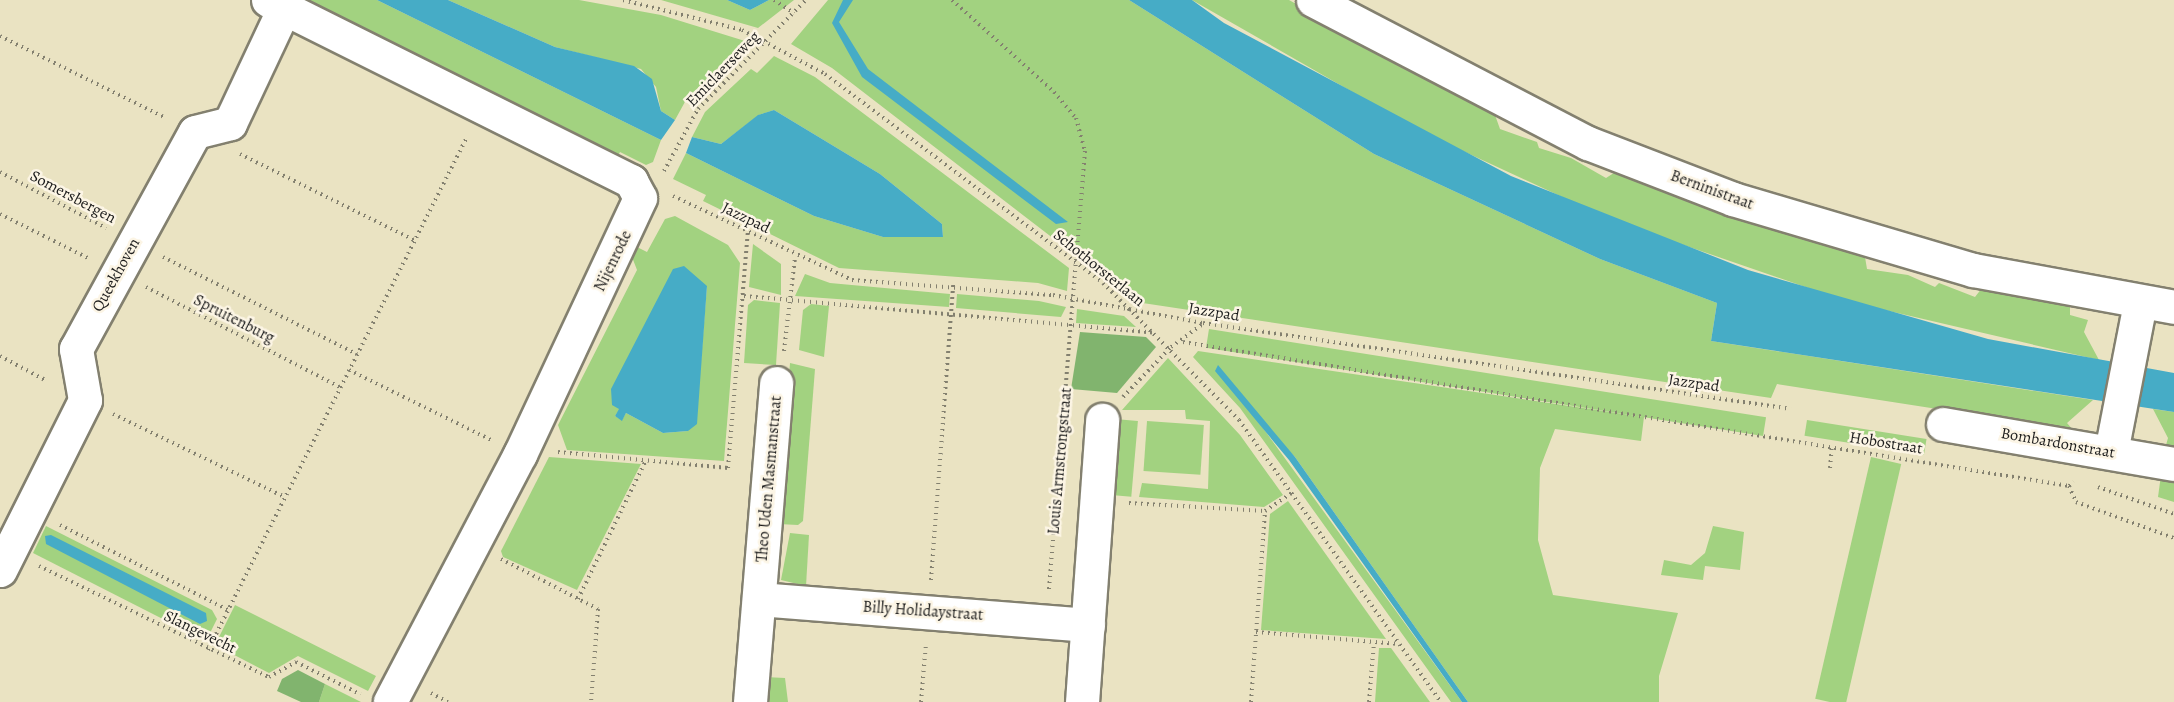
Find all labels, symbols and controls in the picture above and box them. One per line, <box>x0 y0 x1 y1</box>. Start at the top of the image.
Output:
street label: Emiclaerseweg <box>682 27 764 111</box>
street label: Somersbergen <box>27 166 119 228</box>
street label: Berninistraat <box>1668 166 1756 214</box>
street label: Jazzpad <box>719 198 773 238</box>
street label: Schothorsterlaan <box>1049 225 1149 311</box>
street label: Nijenrode <box>590 227 636 295</box>
street label: Queekhoven <box>88 235 144 315</box>
street label: Spruitenburg <box>190 290 278 348</box>
street label: Jazzpad <box>1187 298 1241 326</box>
street label: Jazzpad <box>1667 370 1721 396</box>
street label: Louis Armstrongstraat <box>1044 387 1076 535</box>
street label: Theo Uden Masmanstraat <box>752 395 786 563</box>
street label: Bombardonstraat <box>1999 424 2117 462</box>
street label: Hobostraat <box>1848 428 1924 458</box>
street label: Billy Holidaystraat <box>862 597 984 625</box>
street label: Slangevecht <box>161 606 239 658</box>

